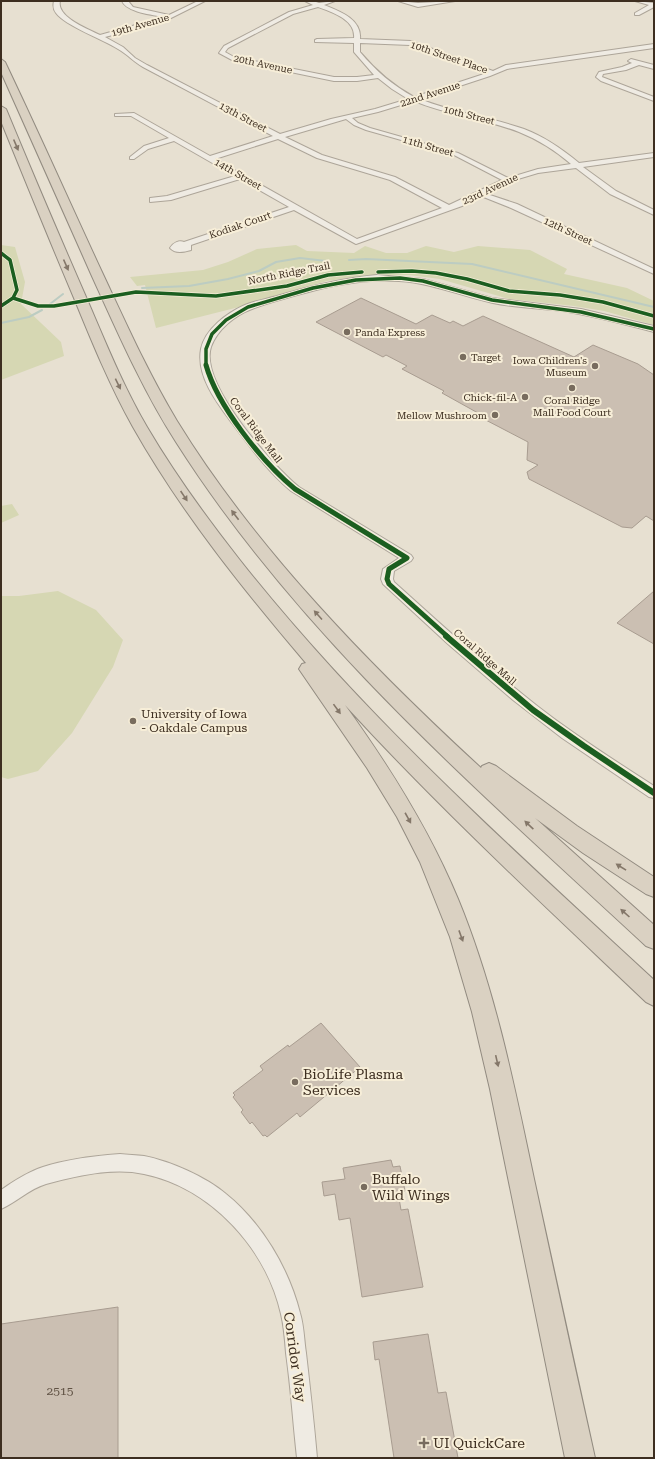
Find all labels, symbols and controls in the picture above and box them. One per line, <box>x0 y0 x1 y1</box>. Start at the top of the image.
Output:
street label: 19th Avenue <box>110 11 171 39</box>
street label: 10th Street Place <box>409 39 490 76</box>
street label: 20th Avenue <box>233 52 294 76</box>
street label: 22nd Avenue <box>399 79 462 109</box>
street label: 13th Street <box>217 100 269 134</box>
street label: 10th Street <box>442 103 496 127</box>
street label: 11th Street <box>401 133 455 159</box>
one-way arrow <box>13 140 19 151</box>
street label: 14th Street <box>212 156 264 192</box>
street label: 23rd Avenue <box>460 171 520 207</box>
street label: Kodiak Court <box>208 209 273 241</box>
street label: 12th Street <box>542 215 594 247</box>
one-way arrow <box>63 259 70 271</box>
street label: North Ridge Trail <box>247 260 331 286</box>
marker: Panda Express <box>342 327 352 337</box>
place label: Panda Express <box>355 327 425 338</box>
marker: Target <box>458 352 468 362</box>
place label: Target <box>471 352 501 363</box>
place label: Iowa Children's Museum <box>513 355 587 378</box>
marker: Iowa Children's Museum <box>590 361 600 371</box>
one-way arrow <box>115 378 121 390</box>
marker: Coral Ridge Mall Food Court <box>567 383 577 393</box>
place label: Chick-fil-A <box>463 392 517 403</box>
marker: Chick-fil-A <box>520 392 530 402</box>
street label: Coral Ridge Mall <box>228 395 284 465</box>
place label: Coral Ridge Mall Food Court <box>533 395 611 418</box>
place label: Mellow Mushroom <box>397 410 487 421</box>
marker: Mellow Mushroom <box>490 410 500 420</box>
one-way arrow <box>180 491 188 501</box>
one-way arrow <box>231 510 239 520</box>
one-way arrow <box>313 610 323 620</box>
street label: Coral Ridge Mall <box>451 627 519 687</box>
one-way arrow <box>333 704 341 715</box>
place label: University of Iowa - Oakdale Campus <box>141 707 248 735</box>
marker: University of Iowa - Oakdale Campus <box>128 716 138 726</box>
one-way arrow <box>405 812 412 824</box>
one-way arrow <box>525 821 534 830</box>
one-way arrow <box>616 863 626 871</box>
one-way arrow <box>620 908 630 917</box>
one-way arrow <box>459 931 465 943</box>
one-way arrow <box>494 1055 500 1067</box>
place label: BioLife Plasma Services <box>303 1066 403 1098</box>
marker: BioLife Plasma Services <box>290 1077 300 1087</box>
place label: Buffalo Wild Wings <box>372 1171 450 1203</box>
marker: Buffalo Wild Wings <box>359 1182 369 1192</box>
street label: Corridor Way <box>281 1311 309 1404</box>
house number: 2515 <box>47 1384 74 1398</box>
place label: UI QuickCare <box>433 1435 525 1451</box>
marker: UI QuickCare <box>418 1437 430 1449</box>

